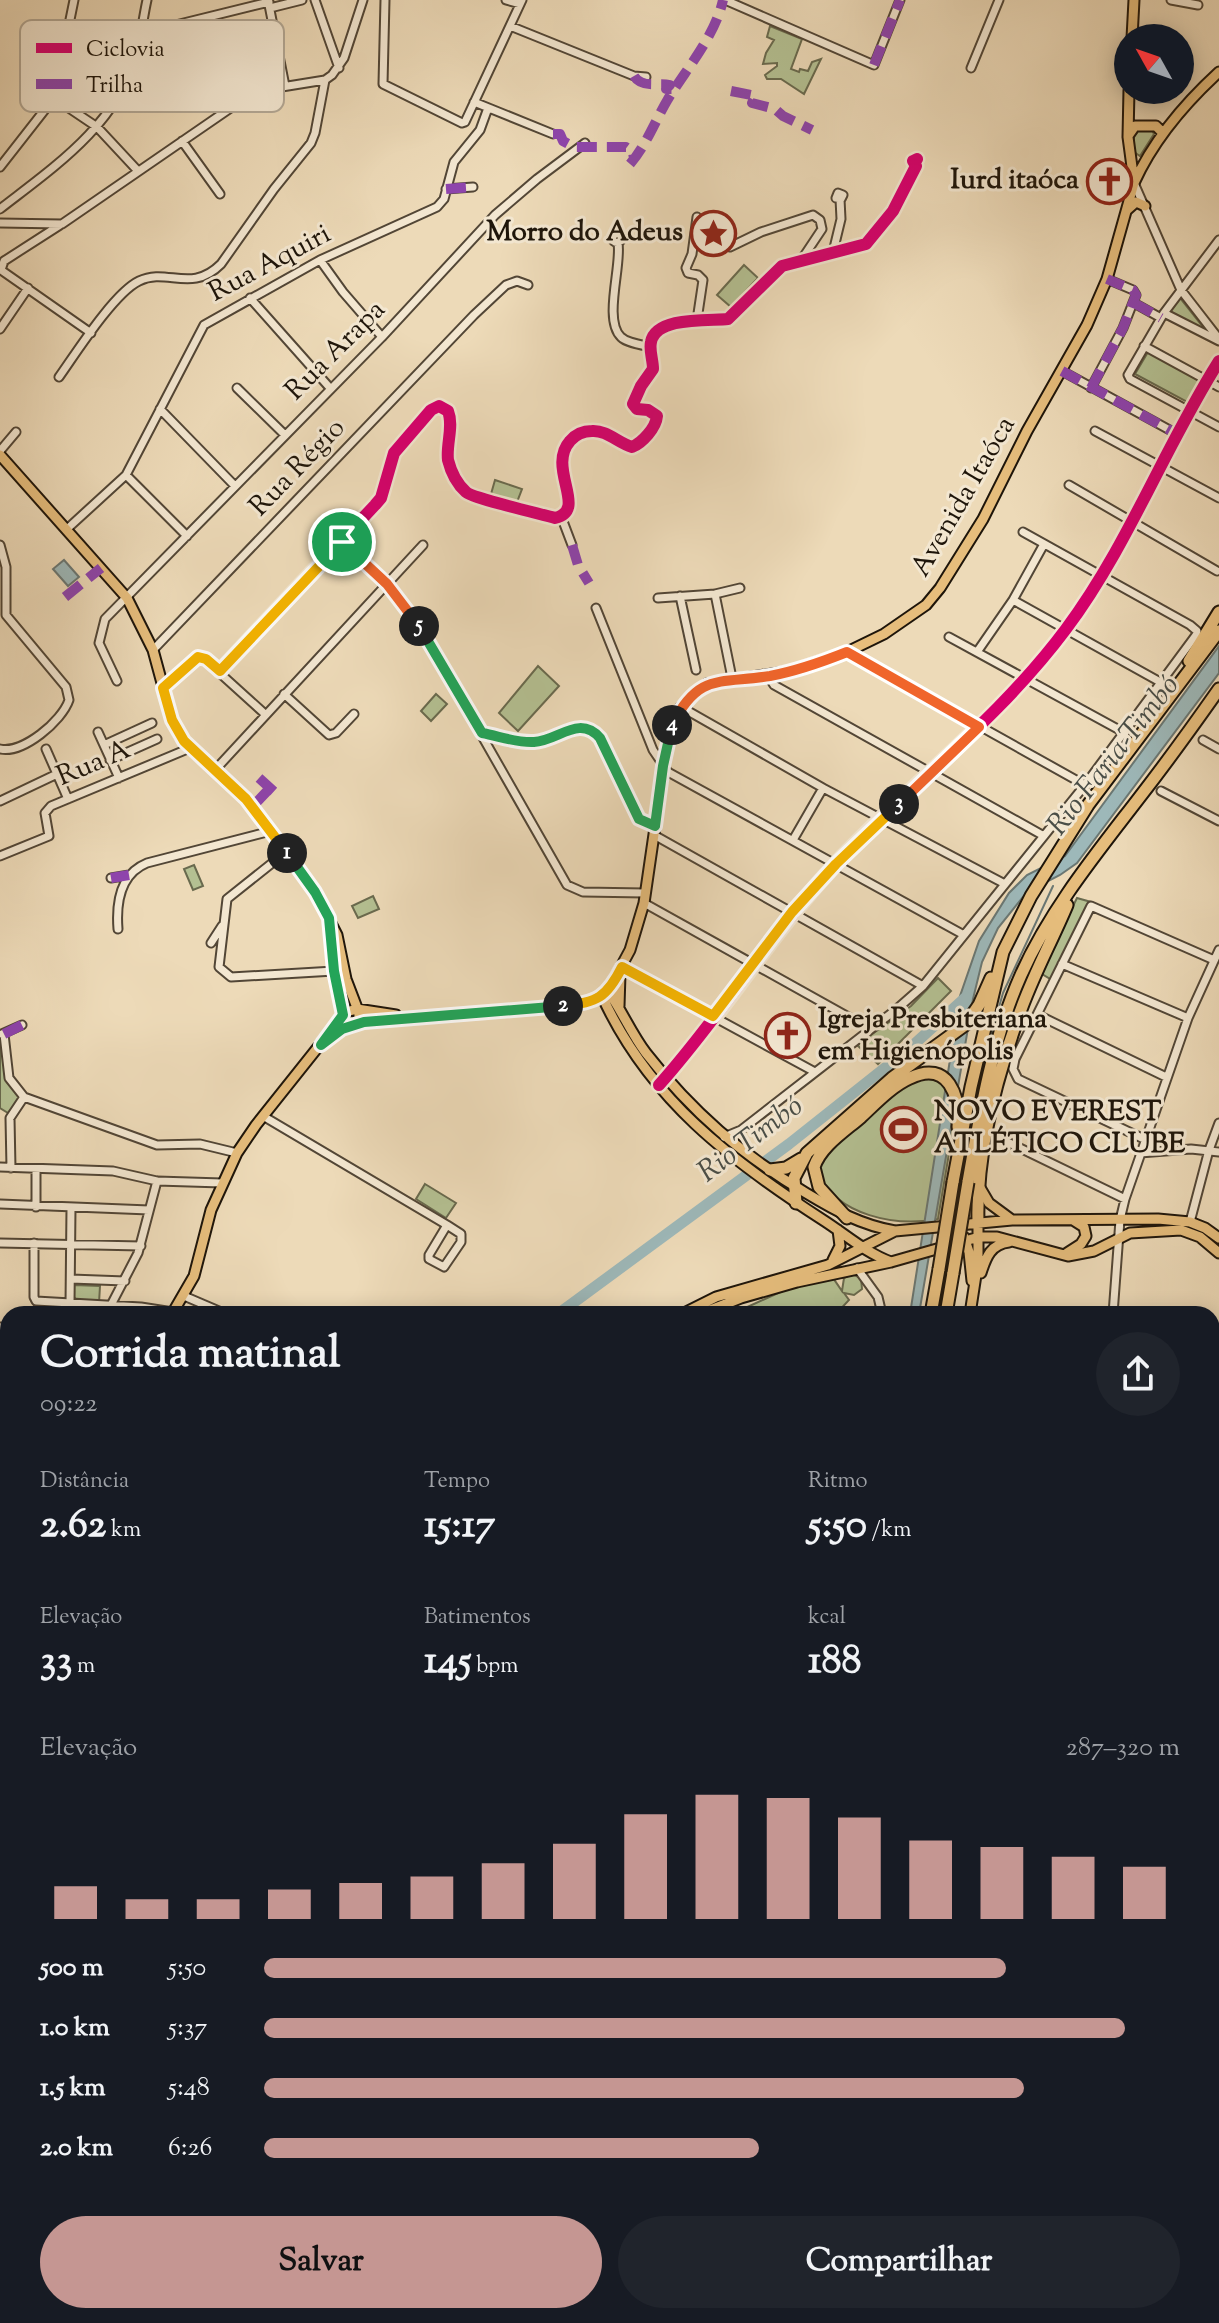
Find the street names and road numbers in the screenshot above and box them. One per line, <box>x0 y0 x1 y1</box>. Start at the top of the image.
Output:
street label: Rua Aquiri <box>202 215 338 313</box>
street label: Rua Arapa <box>277 292 395 410</box>
street label: Avenida Itaóca <box>902 409 1026 585</box>
street label: Rua Régio <box>241 410 355 526</box>
street label: Rua A <box>51 730 138 797</box>

